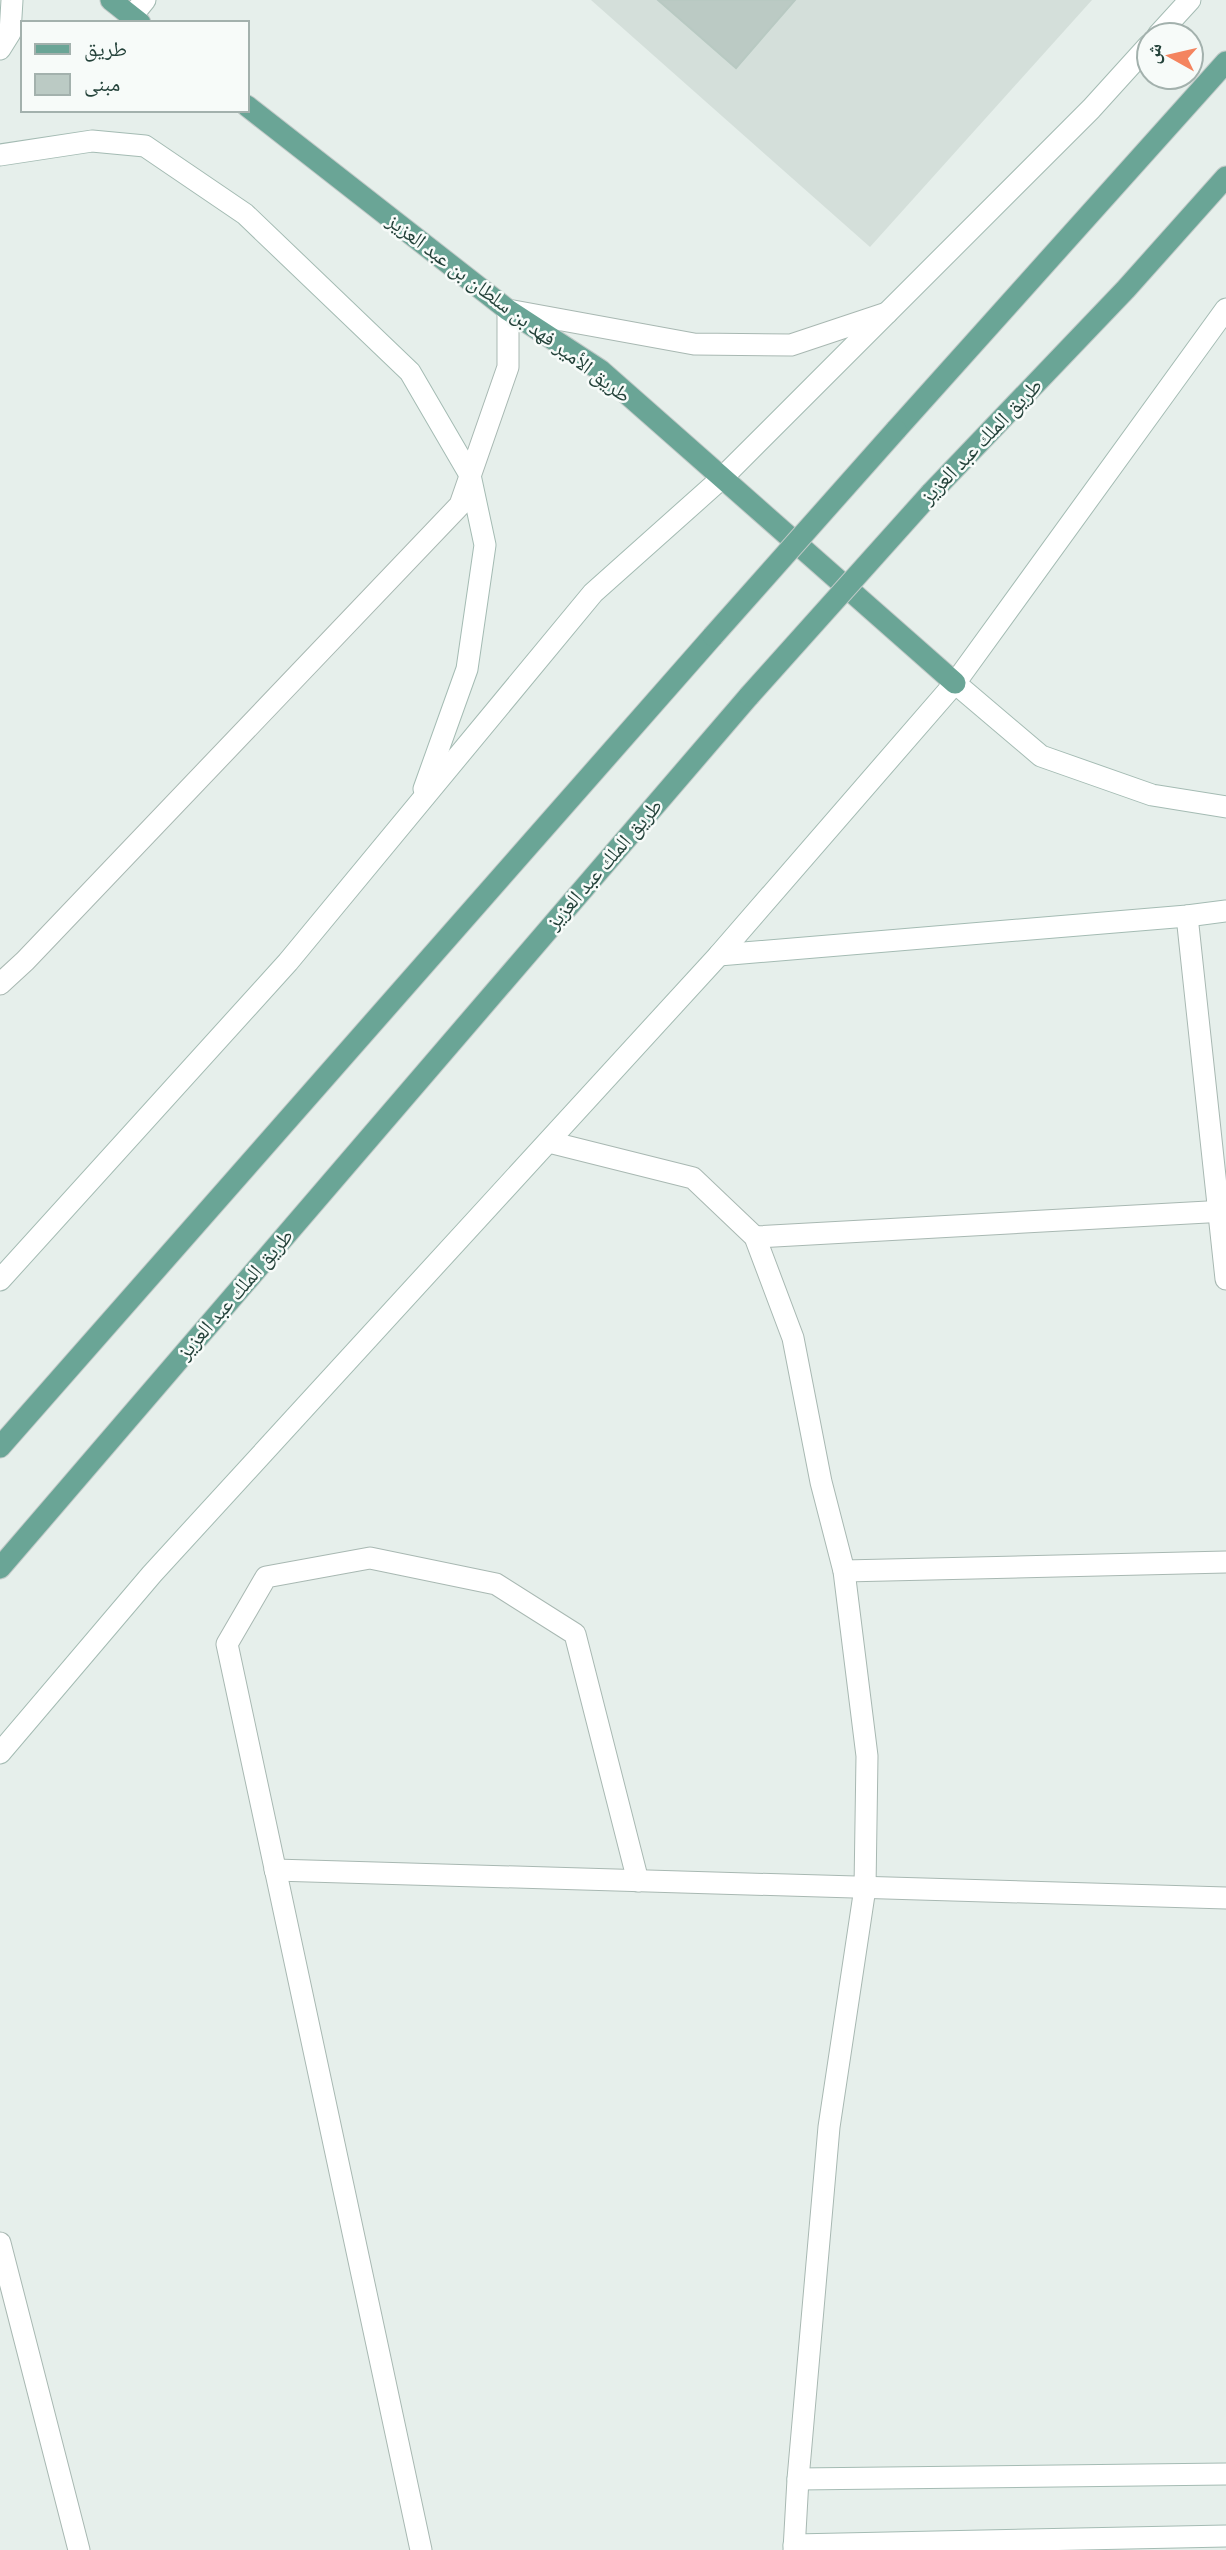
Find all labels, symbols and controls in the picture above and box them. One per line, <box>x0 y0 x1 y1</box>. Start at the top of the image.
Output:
legend <box>21 21 248 112</box>
north arrow <box>1135 21 1205 91</box>
text: طريق <box>84 35 127 62</box>
text: ش <box>1140 42 1166 65</box>
text: مبنى <box>84 70 120 97</box>
street label: طريق الأمير فهد بن سلطان بن عبد العزيز <box>381 206 637 408</box>
street label: طريق الملك عبد العزيز <box>913 372 1048 510</box>
street label: طريق الملك عبد العزيز <box>539 793 668 935</box>
street label: طريق الملك عبد العزيز <box>170 1223 299 1365</box>

